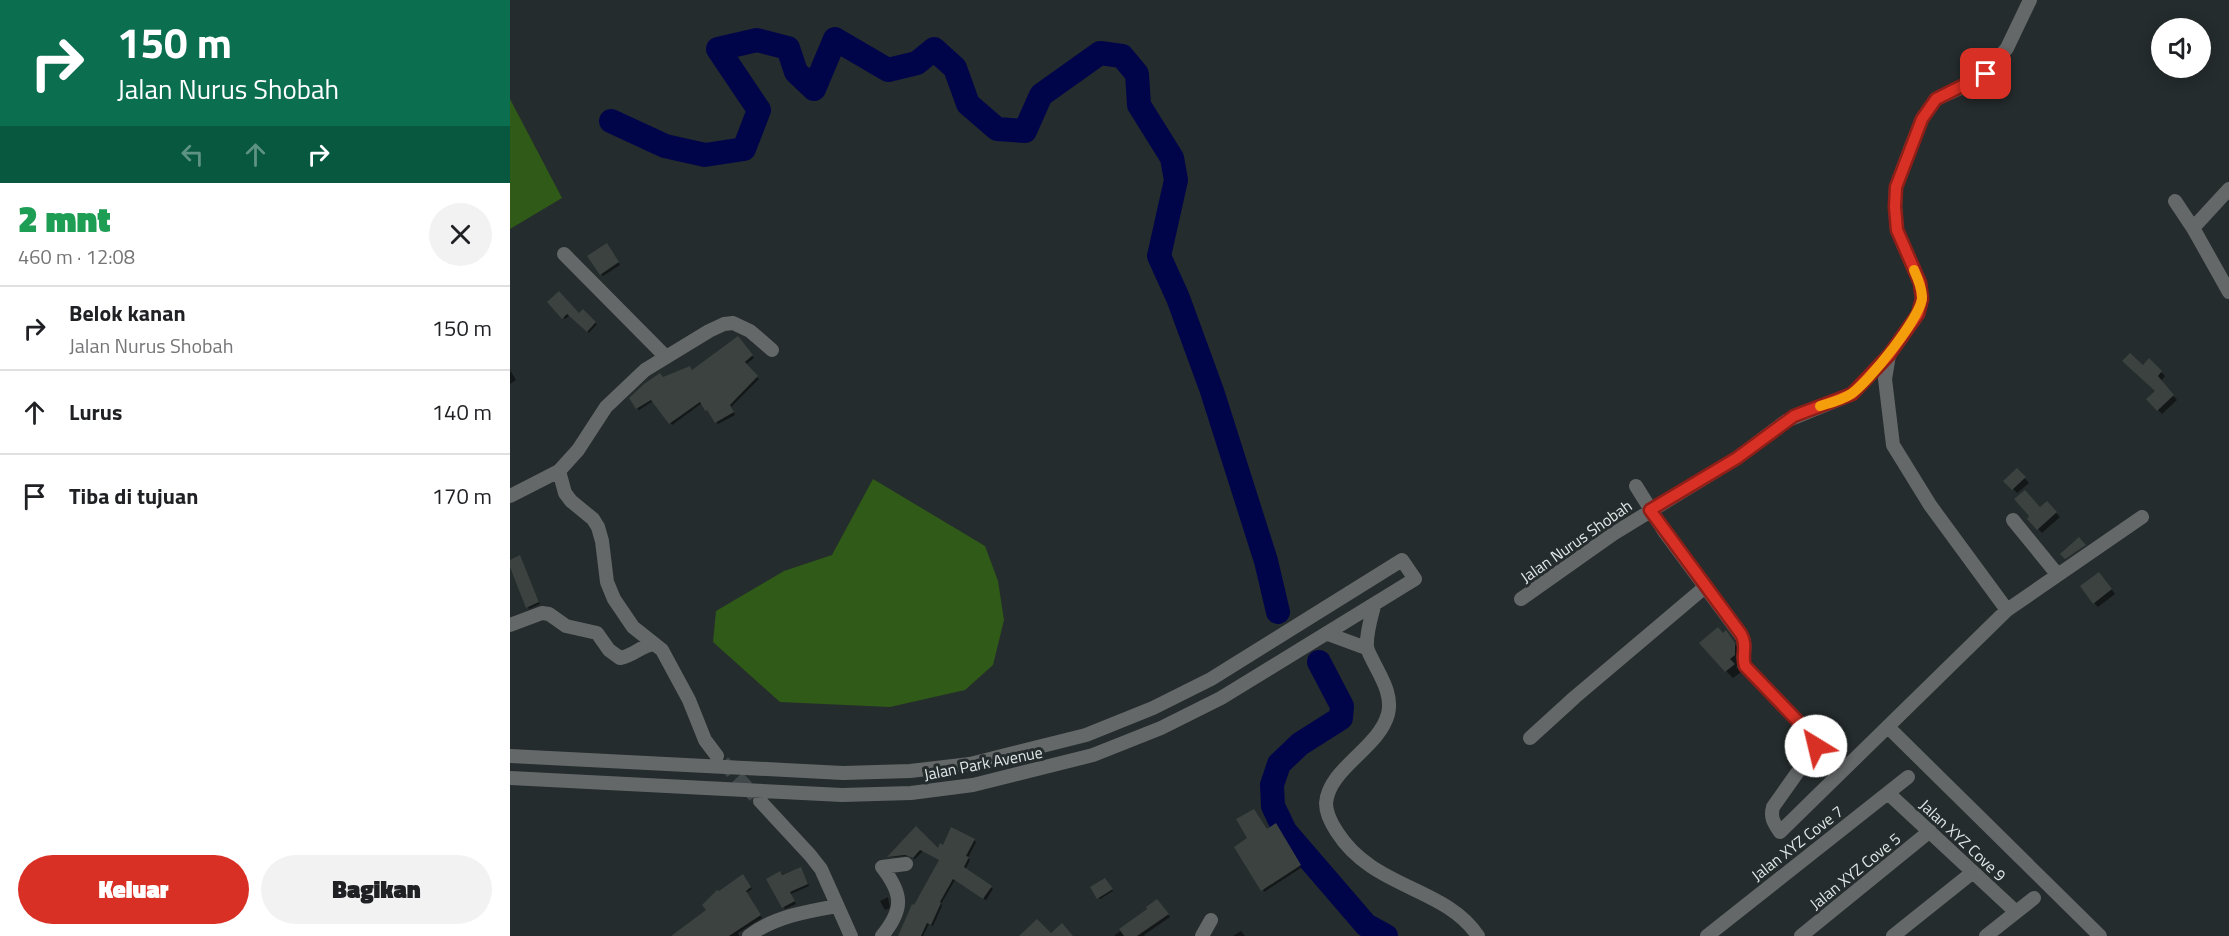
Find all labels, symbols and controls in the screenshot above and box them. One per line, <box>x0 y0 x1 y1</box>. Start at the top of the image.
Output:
text: 150 m <box>117 10 232 74</box>
map controls <box>2151 18 2211 78</box>
button: sound <box>2151 18 2211 78</box>
icon: right <box>18 24 96 102</box>
pin <box>1960 48 2011 99</box>
icon: arrive <box>1969 57 2002 90</box>
text: Jalan Nurus Shobah <box>117 68 339 109</box>
icon: left <box>176 138 209 171</box>
icon: ahead <box>239 138 272 171</box>
icon: right <box>302 138 335 171</box>
text: 2 mnt <box>18 191 111 246</box>
button: close <box>429 203 492 266</box>
text: 460 m · 12:08 <box>18 241 135 272</box>
text: Belok kanan <box>69 296 186 330</box>
text: 150 m <box>432 311 492 345</box>
icon: right <box>18 312 51 345</box>
text: Jalan Nurus Shobah <box>69 330 233 361</box>
text: Lurus <box>69 395 122 429</box>
text: 140 m <box>432 395 492 429</box>
icon: ahead <box>18 396 51 429</box>
text: Tiba di tujuan <box>69 479 198 513</box>
text: 170 m <box>432 479 492 513</box>
icon: arrive <box>18 480 51 513</box>
street label: Jalan Nurus Shobah <box>1515 493 1637 589</box>
position arrow <box>1784 714 1848 778</box>
street label: Jalan Park Avenue <box>921 740 1045 786</box>
street label: Jalan XYZ Cove 9 <box>1914 793 2012 887</box>
street label: Jalan XYZ Cove 7 <box>1746 799 1848 887</box>
street label: Jalan XYZ Cove 5 <box>1804 827 1906 915</box>
button: Keluar <box>18 855 249 924</box>
button: Bagikan <box>261 855 492 924</box>

